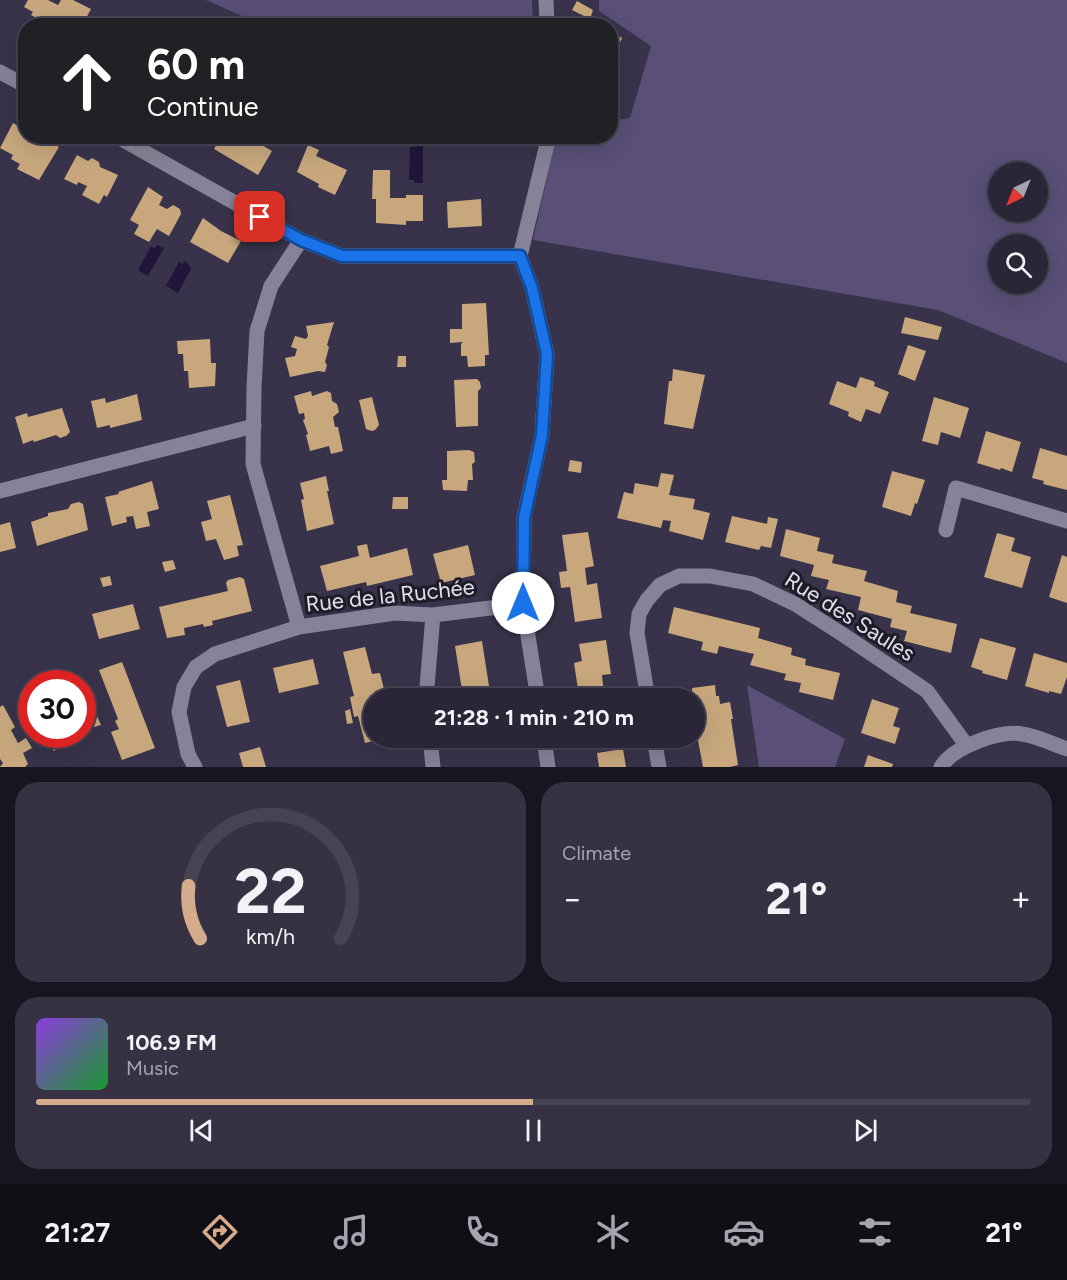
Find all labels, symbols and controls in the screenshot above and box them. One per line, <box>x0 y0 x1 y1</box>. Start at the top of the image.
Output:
text: 60 m <box>147 39 245 90</box>
icon: ahead <box>48 42 126 120</box>
text: Continue <box>147 90 259 123</box>
north arrow <box>988 162 1048 222</box>
map controls <box>988 162 1048 294</box>
pin <box>234 191 285 242</box>
icon: arrive <box>243 200 276 233</box>
button: search <box>988 234 1048 294</box>
street label: Rue des Saules <box>780 566 920 667</box>
position arrow <box>491 571 555 635</box>
street label: Rue de la Ruchée <box>304 573 476 618</box>
speed limit sign: 30 <box>18 670 96 748</box>
text: 21:28 · 1 min · 210 m <box>434 704 634 731</box>
text: Climate <box>562 841 631 865</box>
text: 22 <box>234 854 307 929</box>
text: 21° <box>765 871 828 925</box>
text: − <box>562 879 583 918</box>
text: + <box>1010 879 1031 918</box>
text: km/h <box>246 924 295 949</box>
text: 106.9 FM <box>126 1029 217 1056</box>
text: Music <box>126 1056 179 1080</box>
icon: previous <box>185 1114 218 1147</box>
icon: pause <box>517 1114 550 1147</box>
icon: next <box>849 1114 882 1147</box>
icon: directions <box>199 1211 241 1253</box>
icon: music <box>330 1211 372 1253</box>
icon: phone <box>461 1211 503 1253</box>
icon: climate <box>592 1211 634 1253</box>
icon: car <box>723 1211 765 1253</box>
icon: filters <box>854 1211 896 1253</box>
text: 21:27 <box>44 1216 110 1249</box>
text: 21° <box>985 1216 1022 1249</box>

